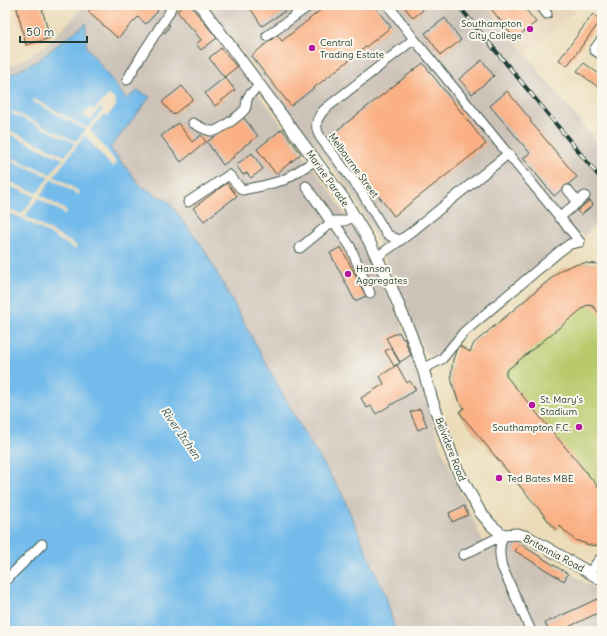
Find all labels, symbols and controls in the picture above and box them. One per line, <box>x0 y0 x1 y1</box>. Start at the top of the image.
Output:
place label: Southampton City College <box>461 17 522 42</box>
scale bar <box>20 18 87 44</box>
text: 50 m <box>26 24 55 39</box>
marker: Southampton City College <box>525 24 535 34</box>
place label: Central Trading Estate <box>320 36 384 61</box>
marker: Central Trading Estate <box>307 43 317 53</box>
street label: Melbourne Street <box>326 130 382 201</box>
street label: Marine Parade <box>303 148 352 209</box>
place label: Hanson Aggregates <box>356 262 408 287</box>
marker: Hanson Aggregates <box>343 269 353 279</box>
place label: St. Mary's Stadium <box>540 393 584 418</box>
marker: St. Mary's Stadium <box>527 400 537 410</box>
water label: River Itchen <box>158 404 204 462</box>
street label: Belvidere Road <box>432 415 469 483</box>
place label: Southampton F.C. <box>492 421 571 434</box>
marker: Southampton F.C. <box>574 422 584 432</box>
place label: Ted Bates MBE <box>507 472 574 485</box>
marker: Ted Bates MBE <box>494 473 504 483</box>
street label: Britannia Road <box>521 532 587 575</box>

